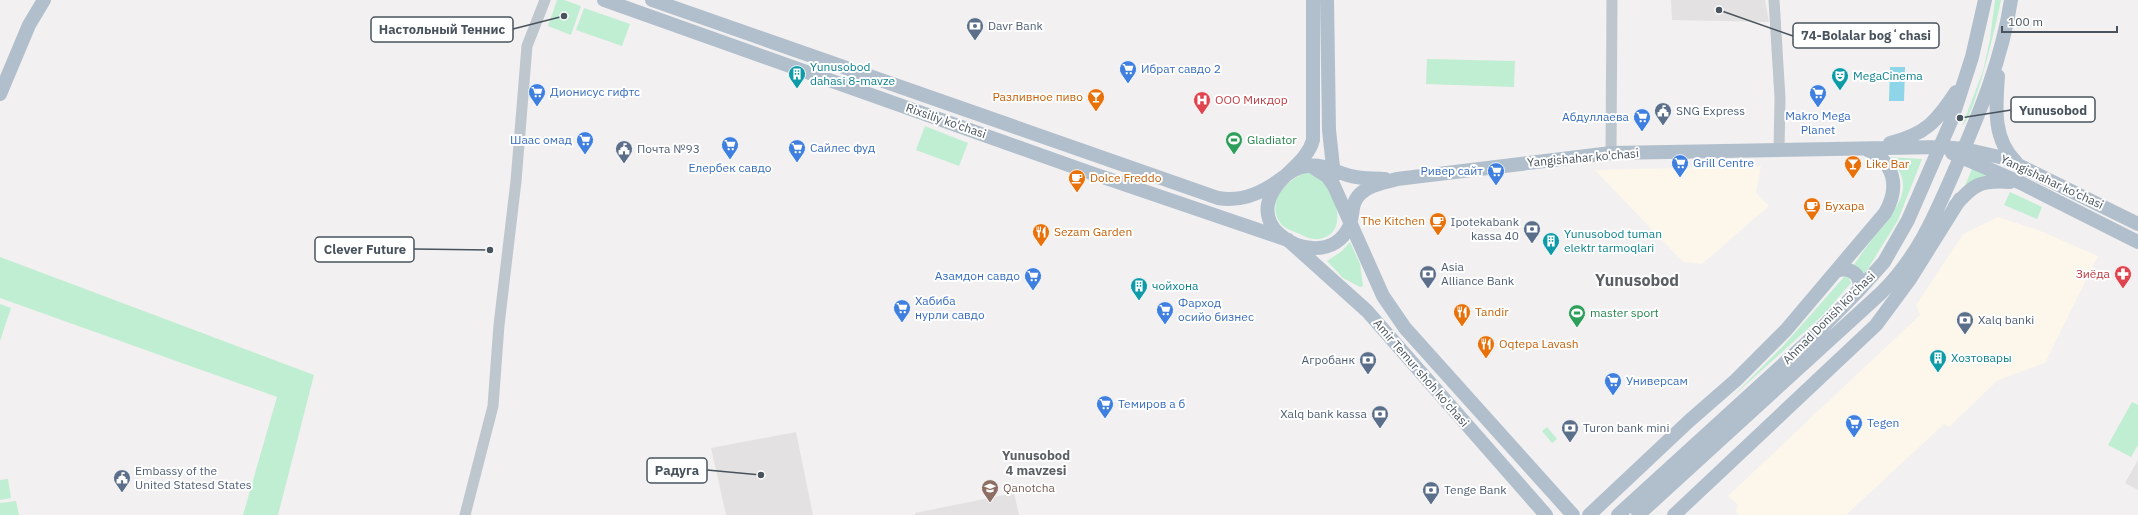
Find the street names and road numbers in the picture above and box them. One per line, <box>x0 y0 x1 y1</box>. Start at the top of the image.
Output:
street label: Rixsiliy ko'chasi <box>904 100 988 141</box>
street label: Yangishahar ko'chasi <box>1527 145 1639 170</box>
street label: Yangishahar ko‘chasi <box>1998 151 2106 212</box>
street label: Ahmad Donish ko'chasi <box>1779 268 1878 367</box>
street label: Amir Temur shoh ko'chasi <box>1370 316 1472 430</box>

